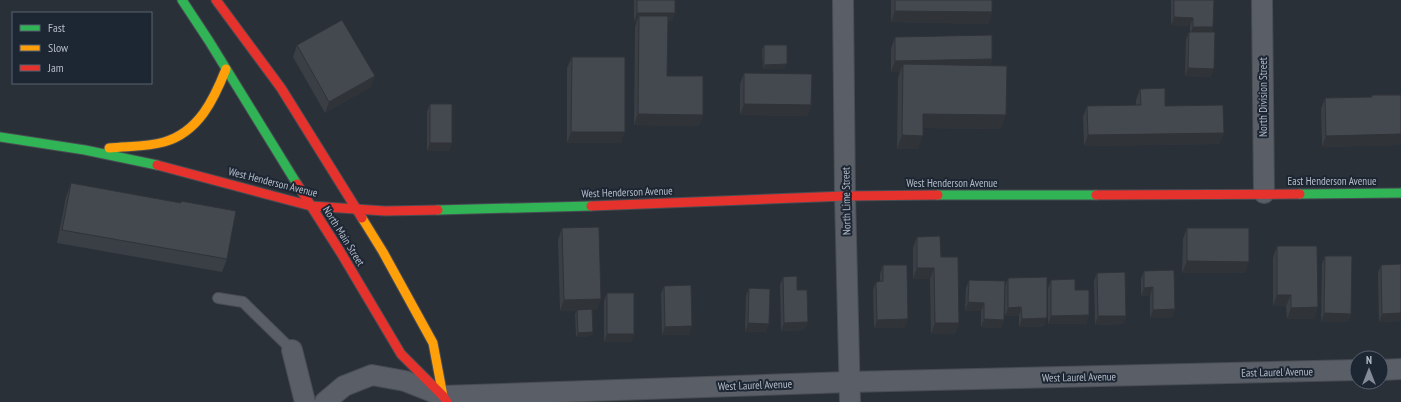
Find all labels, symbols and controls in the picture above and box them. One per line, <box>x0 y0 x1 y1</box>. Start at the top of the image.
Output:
legend <box>12 12 152 84</box>
text: Fast <box>48 20 66 35</box>
text: Slow <box>48 40 69 55</box>
street label: North Division Street <box>1256 57 1270 137</box>
text: Jam <box>47 60 64 75</box>
street label: West Henderson Avenue <box>227 164 319 200</box>
street label: North Lime Street <box>838 167 854 235</box>
street label: East Henderson Avenue <box>1288 174 1377 188</box>
street label: West Henderson Avenue <box>906 176 998 190</box>
street label: West Henderson Avenue <box>581 183 673 201</box>
street label: North Main Street <box>320 204 368 268</box>
north arrow <box>1349 350 1389 390</box>
text: N <box>1366 353 1372 367</box>
street label: East Laurel Avenue <box>1241 364 1313 380</box>
street label: West Laurel Avenue <box>1042 369 1117 385</box>
street label: West Laurel Avenue <box>718 377 793 393</box>

